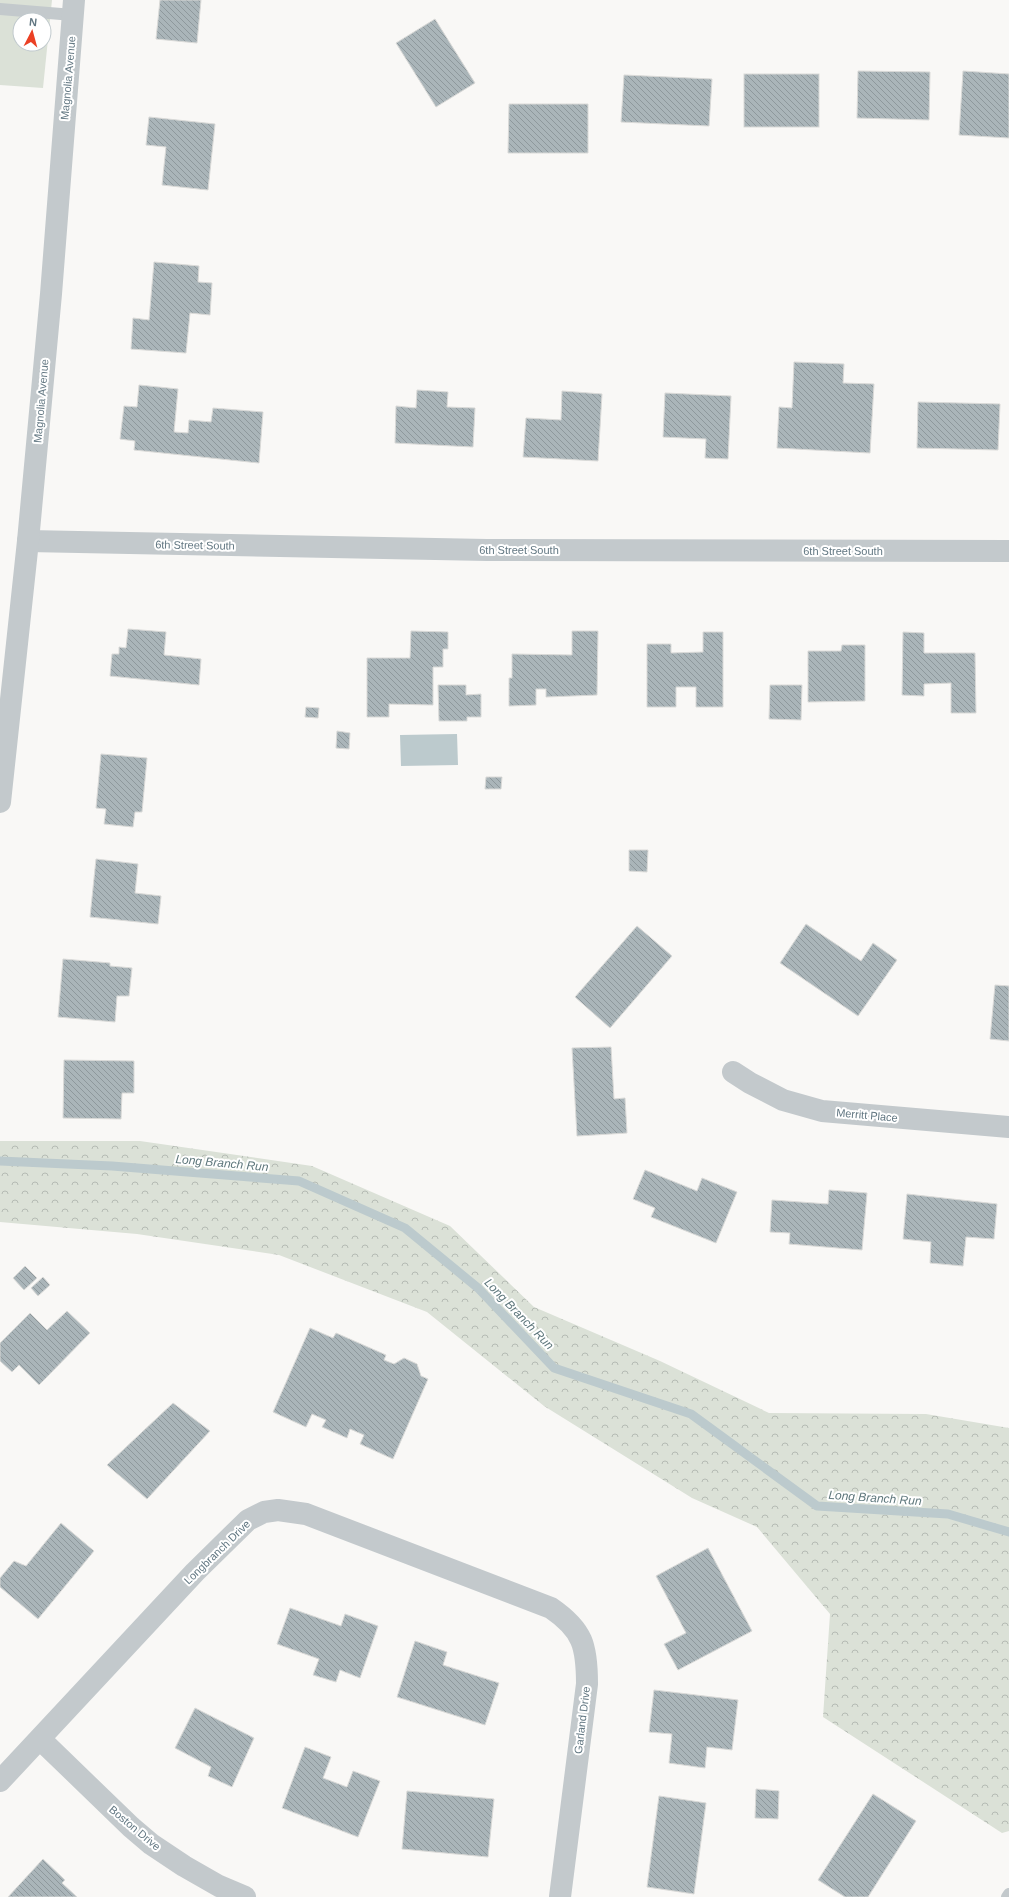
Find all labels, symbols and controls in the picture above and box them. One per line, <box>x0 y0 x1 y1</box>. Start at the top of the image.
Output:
north arrow <box>12 12 52 52</box>
text: N <box>28 16 38 28</box>
street label: Magnolia Avenue <box>58 36 78 120</box>
street label: Magnolia Avenue <box>31 359 51 443</box>
street label: 6th Street South <box>155 538 235 552</box>
street label: 6th Street South <box>479 544 559 556</box>
street label: 6th Street South <box>803 545 883 557</box>
street label: Merritt Place <box>836 1106 898 1124</box>
water label: Long Branch Run <box>175 1152 269 1174</box>
water label: Long Branch Run <box>482 1276 557 1353</box>
water label: Long Branch Run <box>828 1488 922 1508</box>
street label: Longbranch Drive <box>182 1518 252 1586</box>
street label: Garland Drive <box>572 1686 592 1754</box>
street label: Boston Drive <box>107 1803 163 1853</box>

